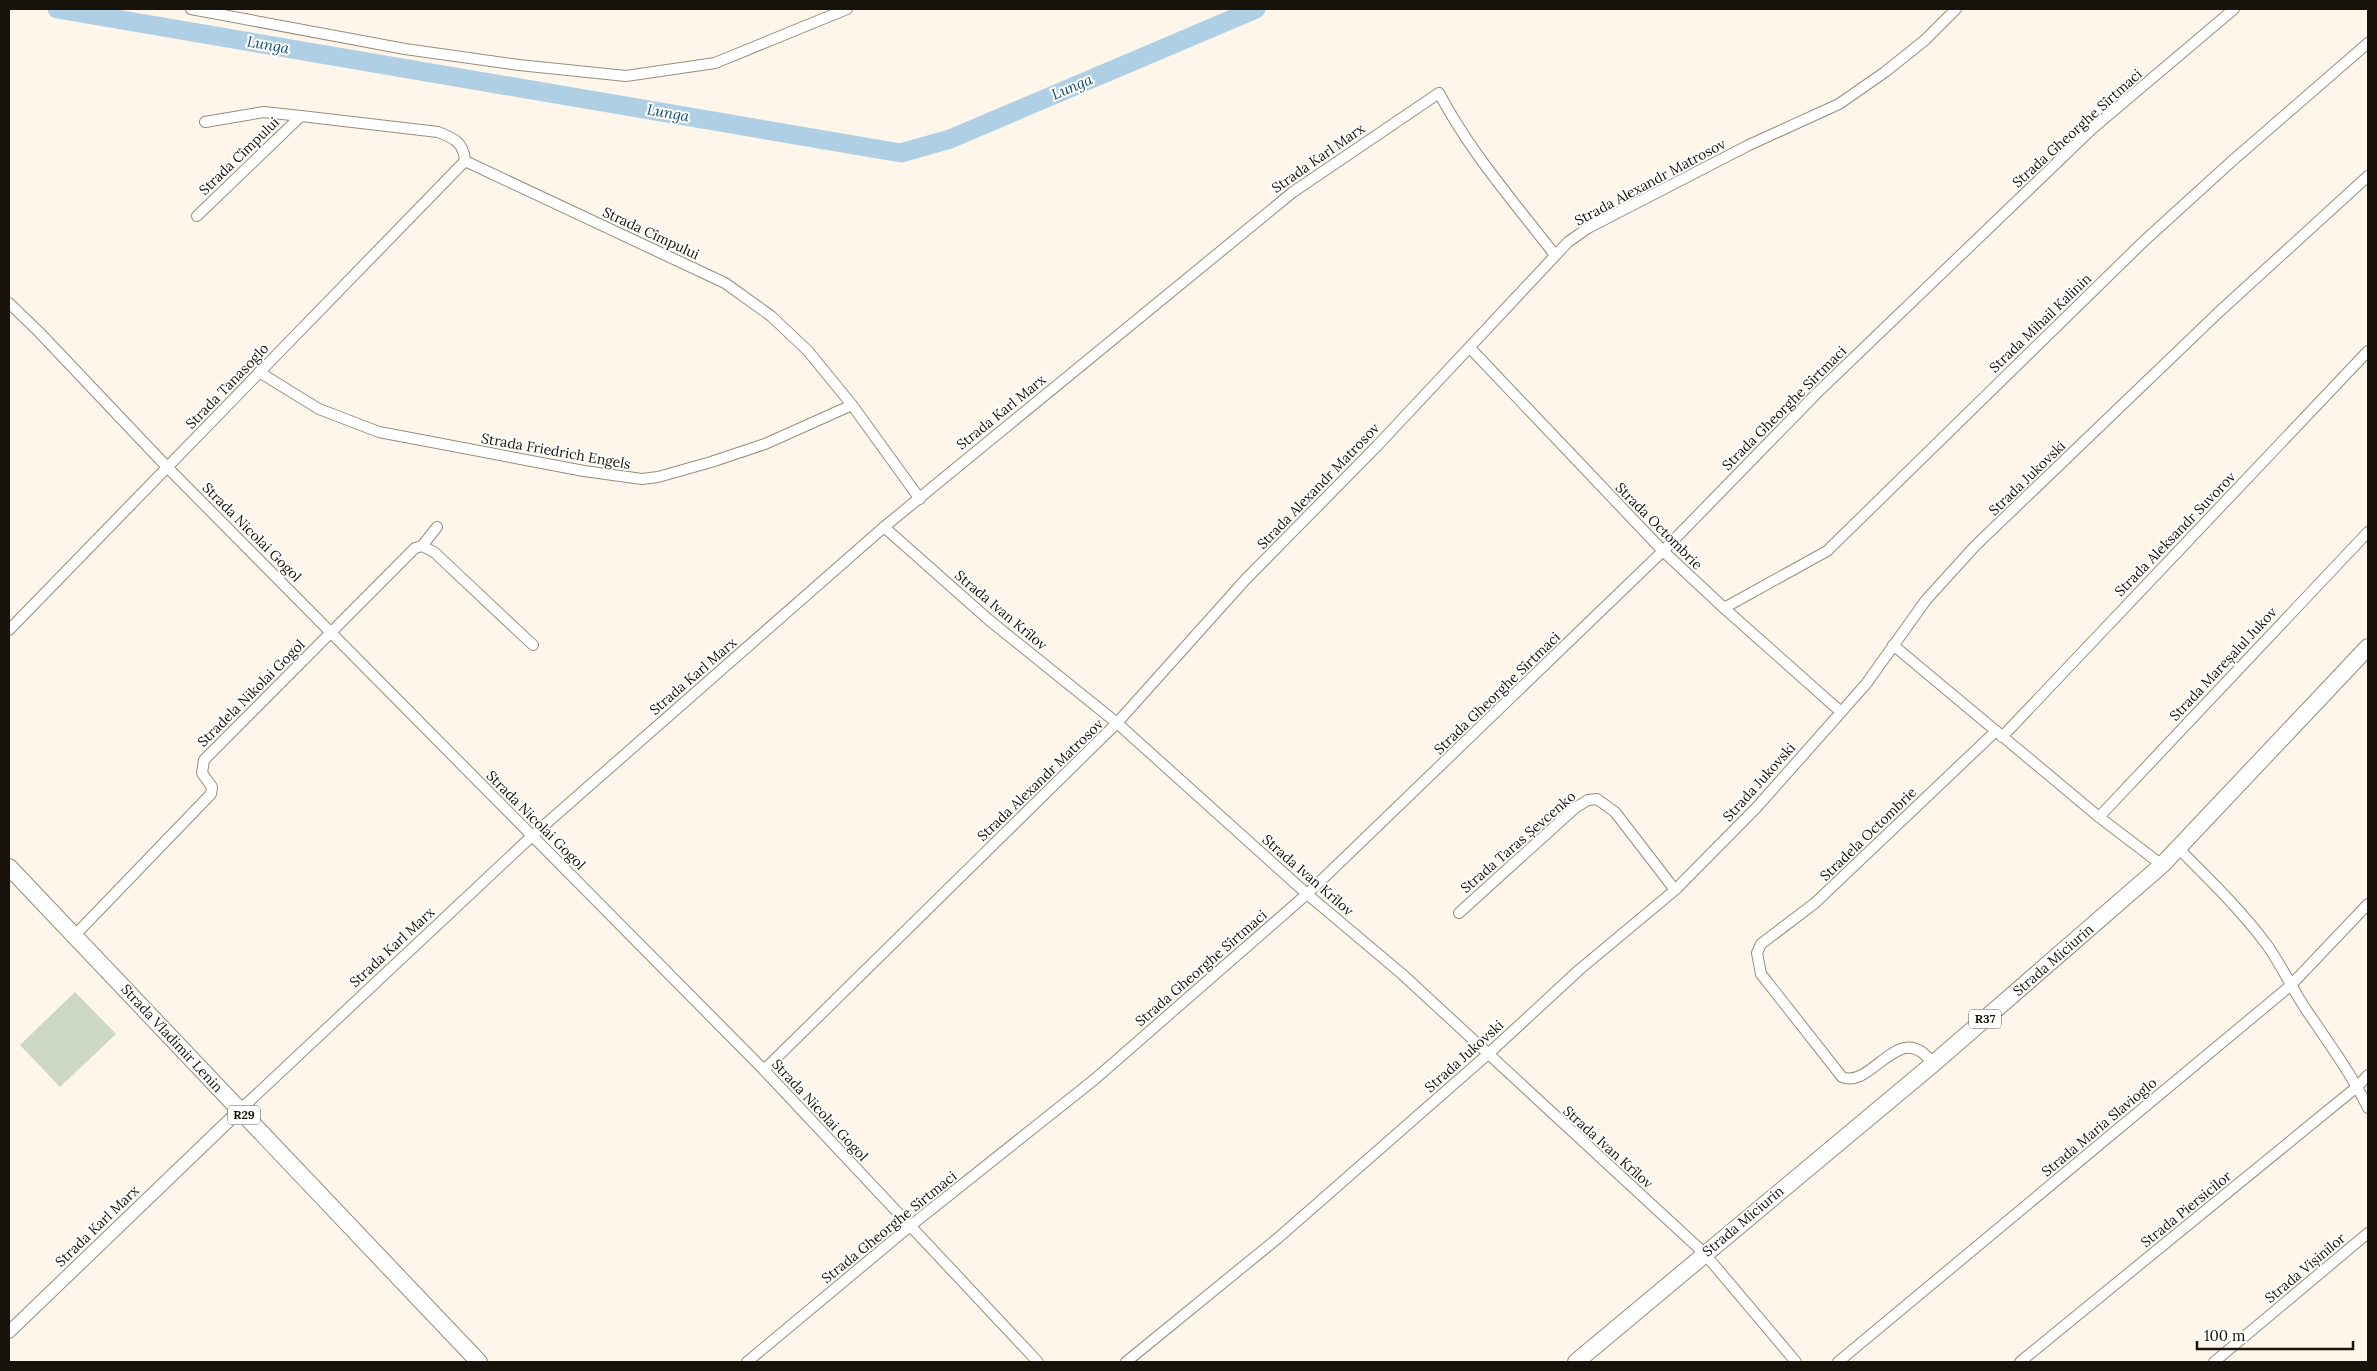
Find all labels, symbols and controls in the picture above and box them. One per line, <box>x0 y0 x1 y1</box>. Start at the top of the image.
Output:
water label: Lunga <box>245 31 291 58</box>
street label: Strada Gheorghe Sîrtmaci <box>2008 65 2146 191</box>
water label: Lunga <box>1048 69 1096 104</box>
water label: Lunga <box>645 99 691 126</box>
street label: Strada Cîmpului <box>195 113 283 199</box>
street label: Strada Karl Marx <box>1268 119 1369 197</box>
street label: Strada Alexandr Matrosov <box>1571 134 1729 229</box>
street label: Strada Cîmpului <box>600 203 702 263</box>
street label: Strada Mihail Kalinin <box>1985 269 2095 376</box>
street label: Strada Tanasoglo <box>182 339 272 433</box>
street label: Strada Gheorghe Sîrtmaci <box>1718 342 1850 474</box>
street label: Strada Karl Marx <box>953 370 1050 453</box>
street label: Strada Alexandr Matrosov <box>1253 419 1384 553</box>
street label: Strada Friedrich Engels <box>480 429 632 473</box>
street label: Strada Jukovski <box>1985 437 2069 519</box>
street label: Strada Aleksandr Suvorov <box>2111 467 2240 600</box>
street label: Strada Nicolai Gogol <box>199 479 306 586</box>
street label: Strada Octombrie <box>1612 479 1707 574</box>
street label: Strada Ivan Krîlov <box>951 566 1052 654</box>
street label: Strada Mareșalul Jukov <box>2166 603 2281 725</box>
street label: Strada Gheorghe Sîrtmaci <box>1430 628 1564 758</box>
street label: Strada Karl Marx <box>646 633 741 719</box>
street label: Stradela Nikolai Gogol <box>194 635 309 750</box>
street label: Strada Alexandr Matrosov <box>973 714 1107 845</box>
street label: Strada Jukovski <box>1719 739 1799 825</box>
street label: Strada Nicolai Gogol <box>483 767 590 874</box>
street label: Stradela Octombrie <box>1816 783 1920 885</box>
street label: Strada Taras Șevcenko <box>1457 787 1579 897</box>
street label: Strada Ivan Krîlov <box>1259 830 1358 920</box>
street label: Strada Karl Marx <box>346 903 439 991</box>
street label: Strada Gheorghe Sîrtmaci <box>1131 906 1271 1030</box>
street label: Strada Miciurin <box>2009 920 2097 1000</box>
street label: Strada Vladimir Lenin <box>117 980 227 1096</box>
road number: R37 <box>1969 1010 2001 1028</box>
street label: Strada Jukovski <box>1421 1016 1507 1096</box>
street label: Strada Nicolai Gogol <box>768 1055 872 1165</box>
street label: Strada Maria Slavioglo <box>2038 1074 2160 1180</box>
street label: Strada Ivan Krîlov <box>1559 1102 1657 1193</box>
road number: R29 <box>228 1106 260 1124</box>
street label: Strada Gheorghe Sîrtmaci <box>818 1167 960 1287</box>
street label: Strada Piersicilor <box>2137 1167 2235 1251</box>
street label: Strada Karl Marx <box>51 1181 143 1271</box>
street label: Strada Miciurin <box>1699 1181 1788 1260</box>
street label: Strada Vișinilor <box>2261 1229 2349 1307</box>
scale bar <box>2197 1318 2353 1350</box>
text: 100 m <box>2204 1326 2245 1345</box>

